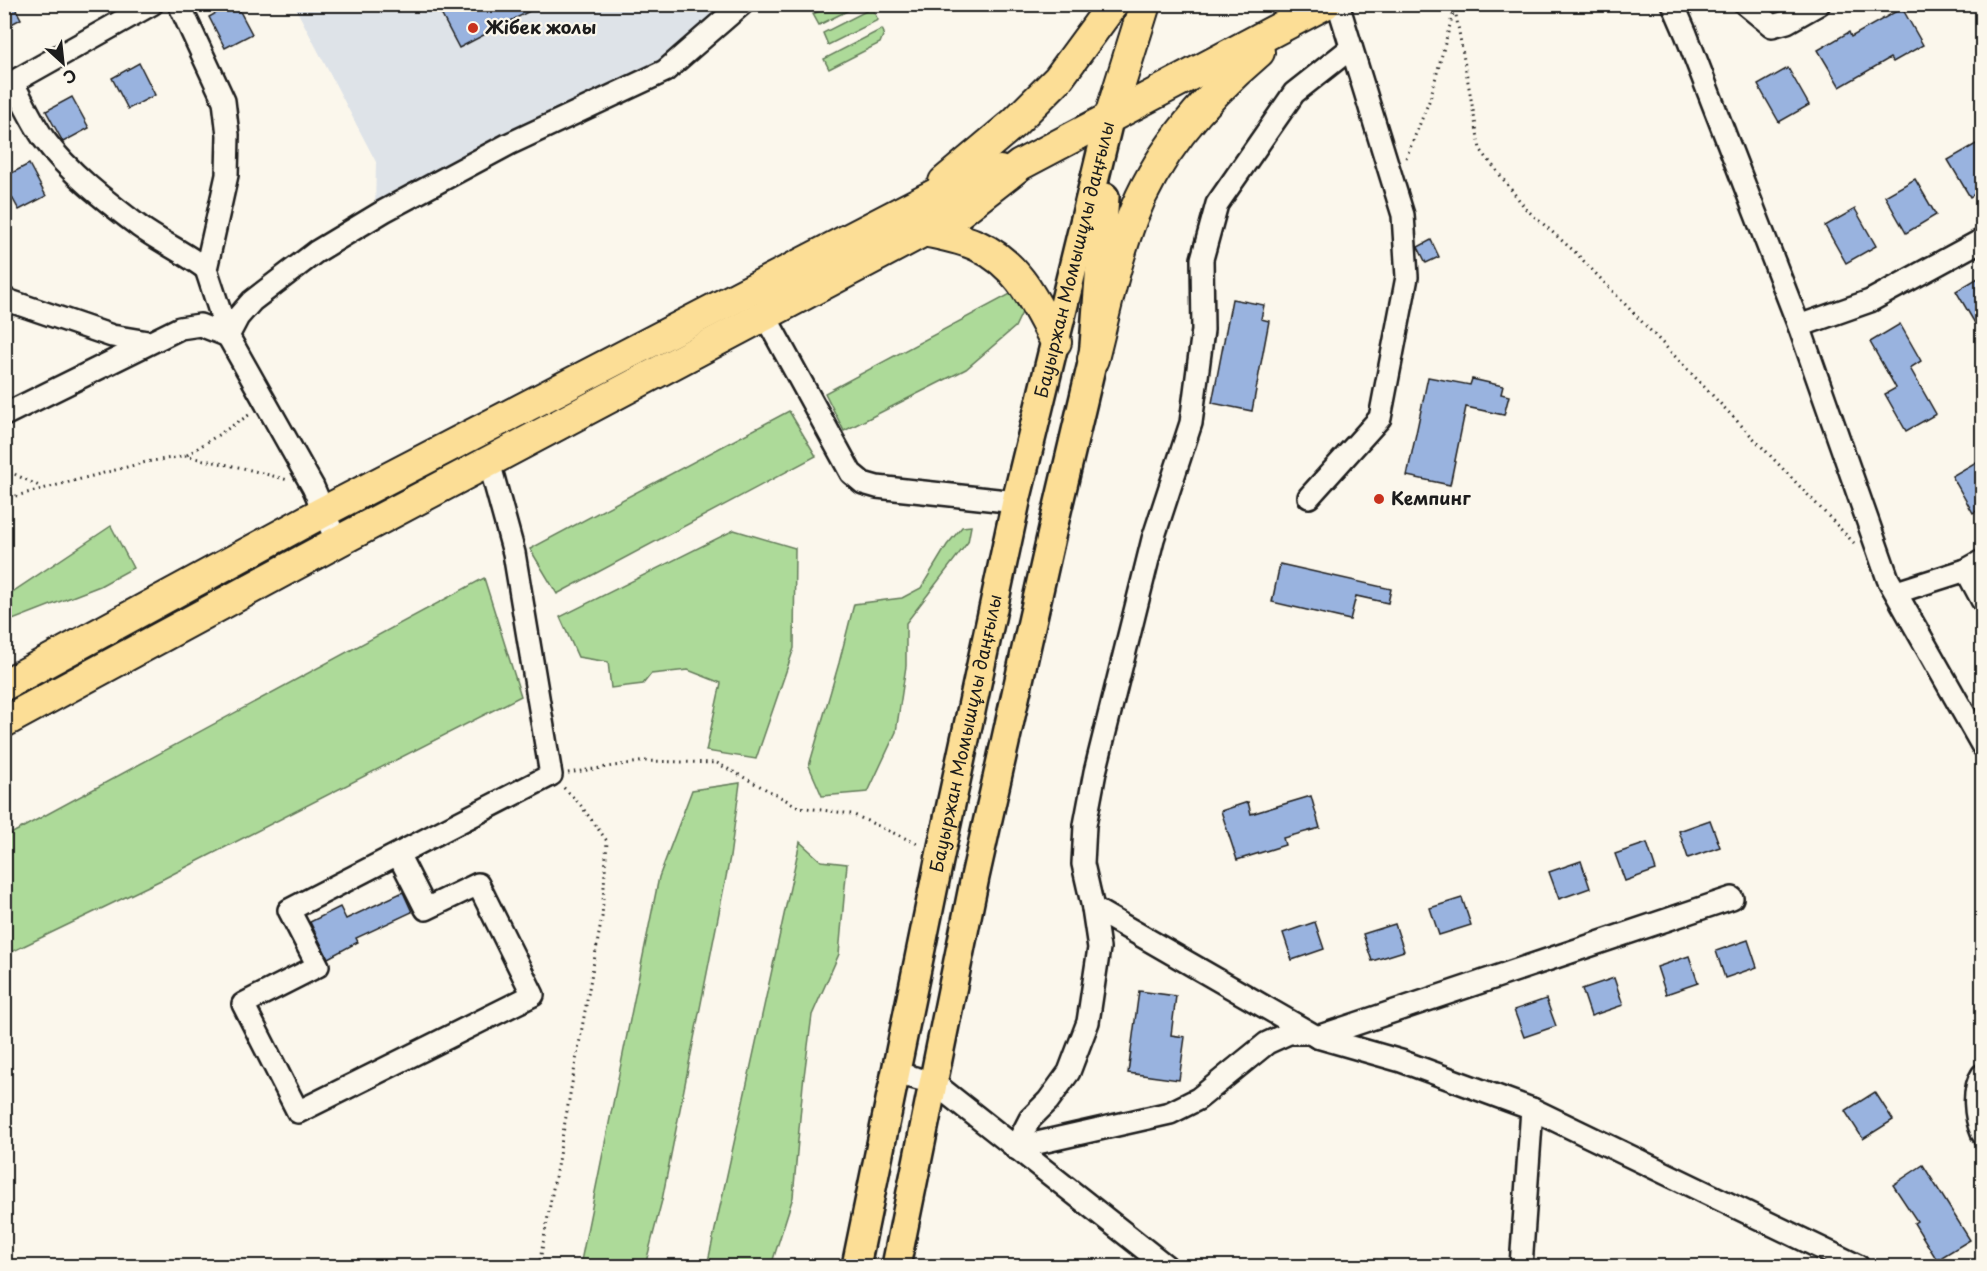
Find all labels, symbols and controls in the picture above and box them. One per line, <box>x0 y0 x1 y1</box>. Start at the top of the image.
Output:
place label: Жібек жолы <box>485 13 596 40</box>
marker: Жібек жолы <box>466 21 480 35</box>
north arrow <box>33 33 93 93</box>
text: С <box>59 64 81 91</box>
street label: Бауыржан Момышұлы даңғылы <box>1027 118 1120 400</box>
place label: Кемпинг <box>1391 484 1471 511</box>
marker: Кемпинг <box>1372 492 1386 506</box>
street label: Бауыржан Момышұлы даңғылы <box>922 591 1008 875</box>

